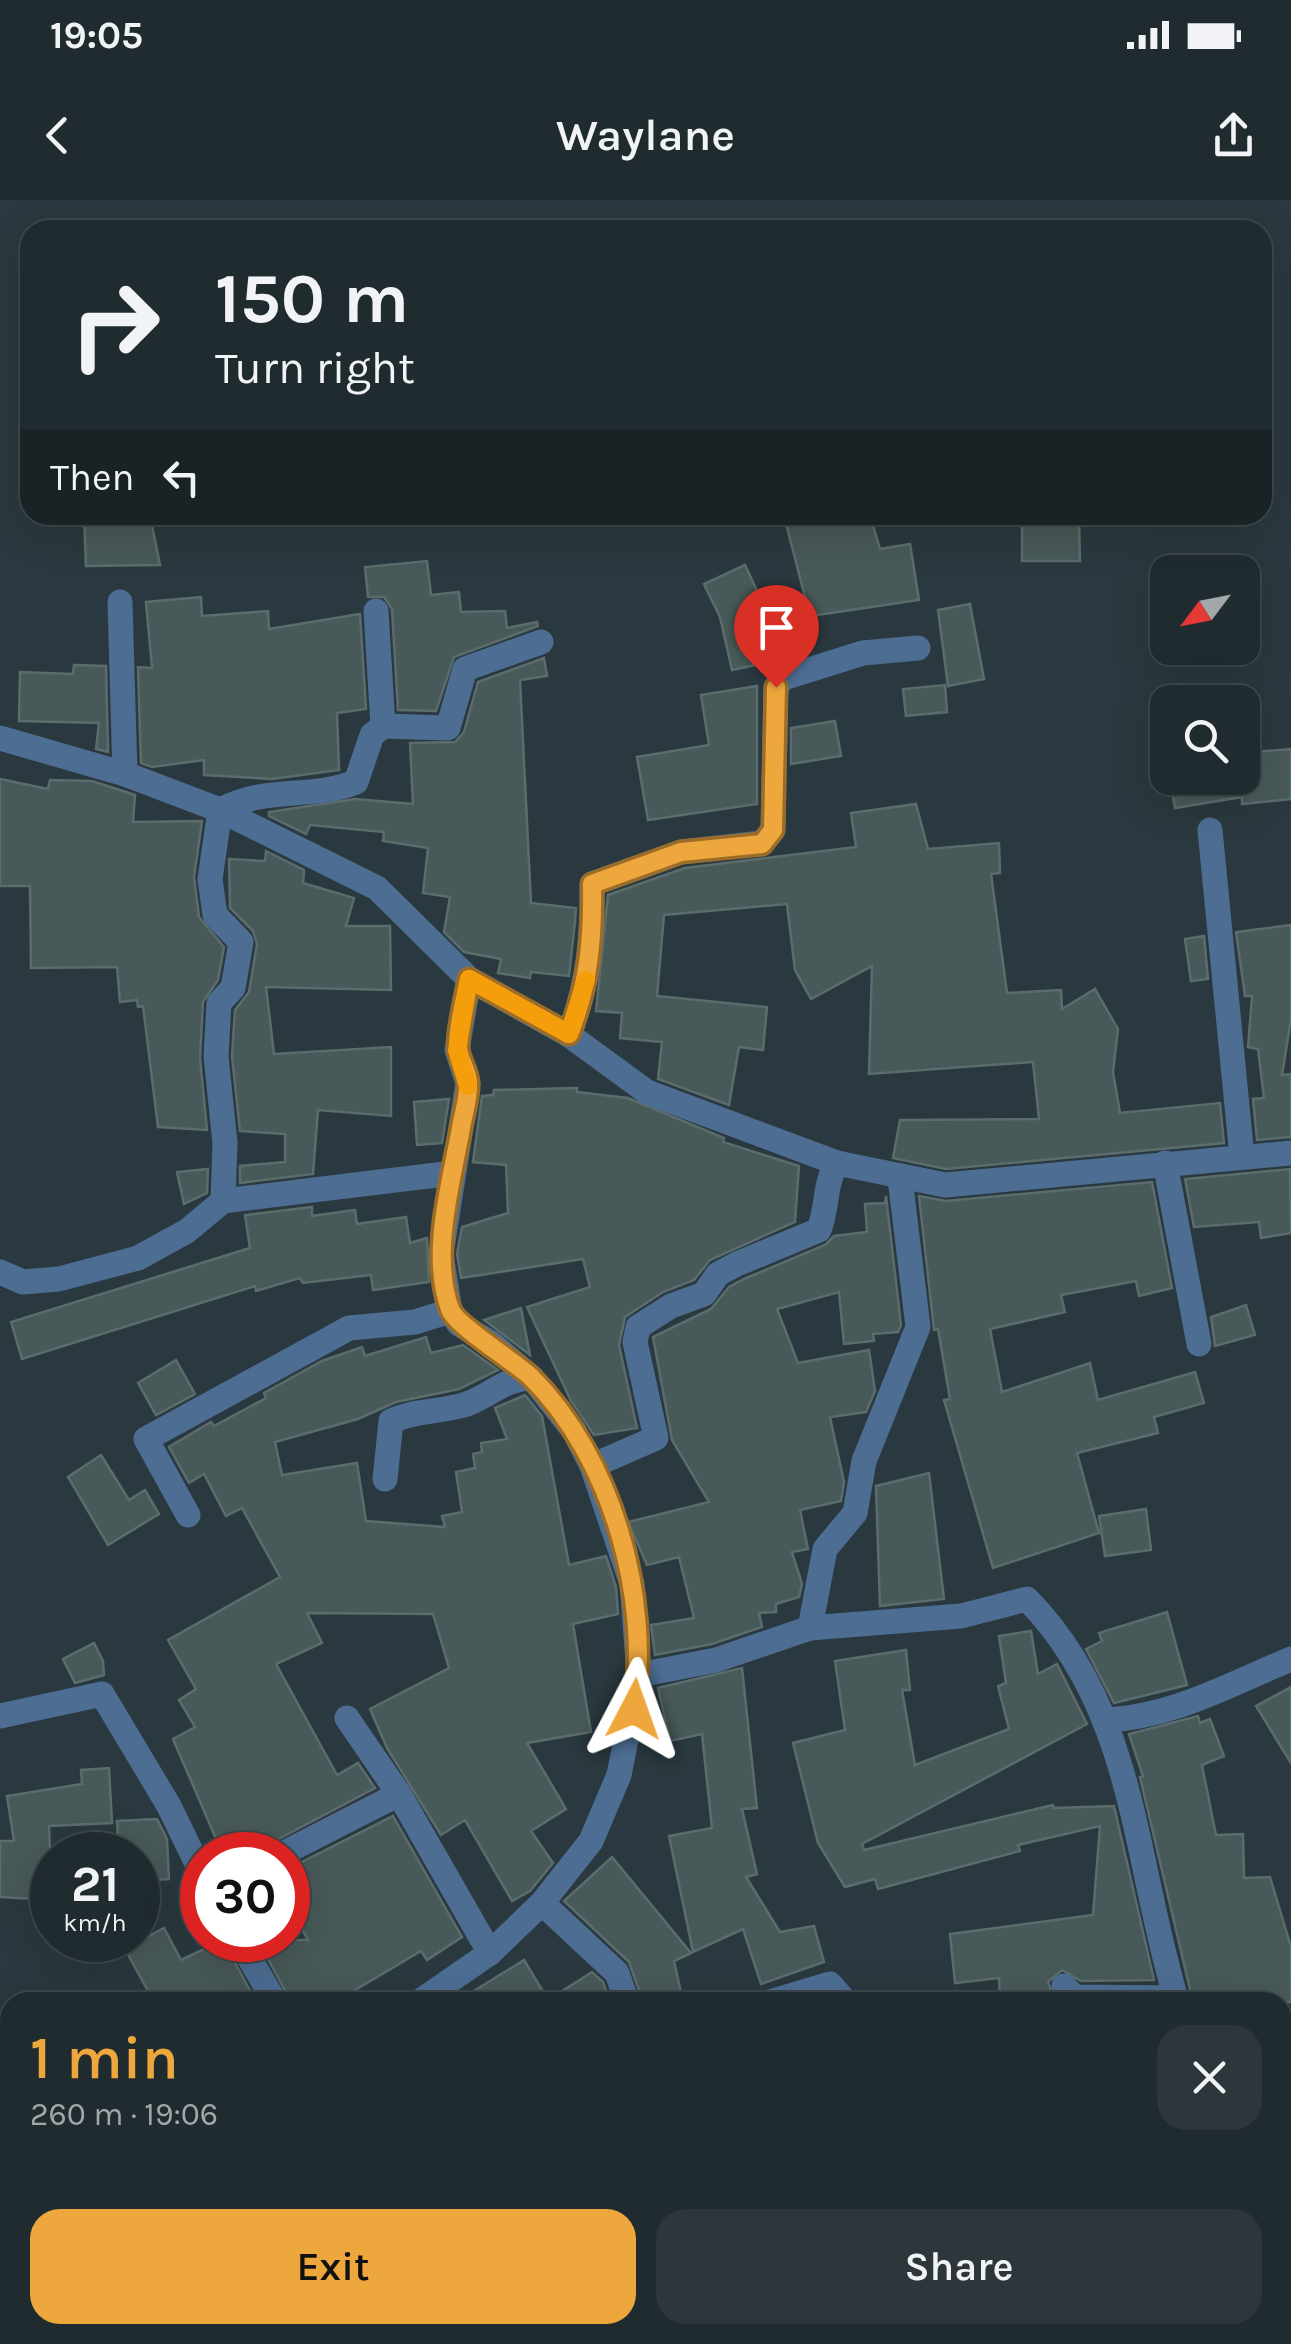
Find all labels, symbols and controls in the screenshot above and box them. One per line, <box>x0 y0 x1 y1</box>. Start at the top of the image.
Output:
text: 19:05 <box>50 13 143 58</box>
icon: back <box>30 108 85 163</box>
icon: share <box>1206 108 1261 163</box>
text: Waylane <box>556 109 735 161</box>
text: 150 m <box>215 258 409 340</box>
icon: right <box>50 260 180 390</box>
text: Turn right <box>215 342 415 394</box>
icon: left <box>154 450 209 505</box>
text: Then <box>50 455 134 500</box>
north arrow <box>1150 555 1260 665</box>
map controls <box>1150 555 1260 795</box>
pin <box>734 585 819 688</box>
icon: arrive <box>749 600 804 655</box>
button: search <box>1150 685 1260 795</box>
position arrow <box>582 1657 686 1761</box>
speed limit sign: 30 <box>180 1832 310 1962</box>
text: 21 <box>71 1855 119 1914</box>
text: km/h <box>63 1908 127 1937</box>
text: 1 min <box>30 2023 179 2093</box>
button: close <box>1157 2025 1262 2130</box>
text: 260 m · 19:06 <box>30 2096 218 2133</box>
button: Exit <box>30 2209 636 2324</box>
button: Share <box>656 2209 1262 2324</box>

